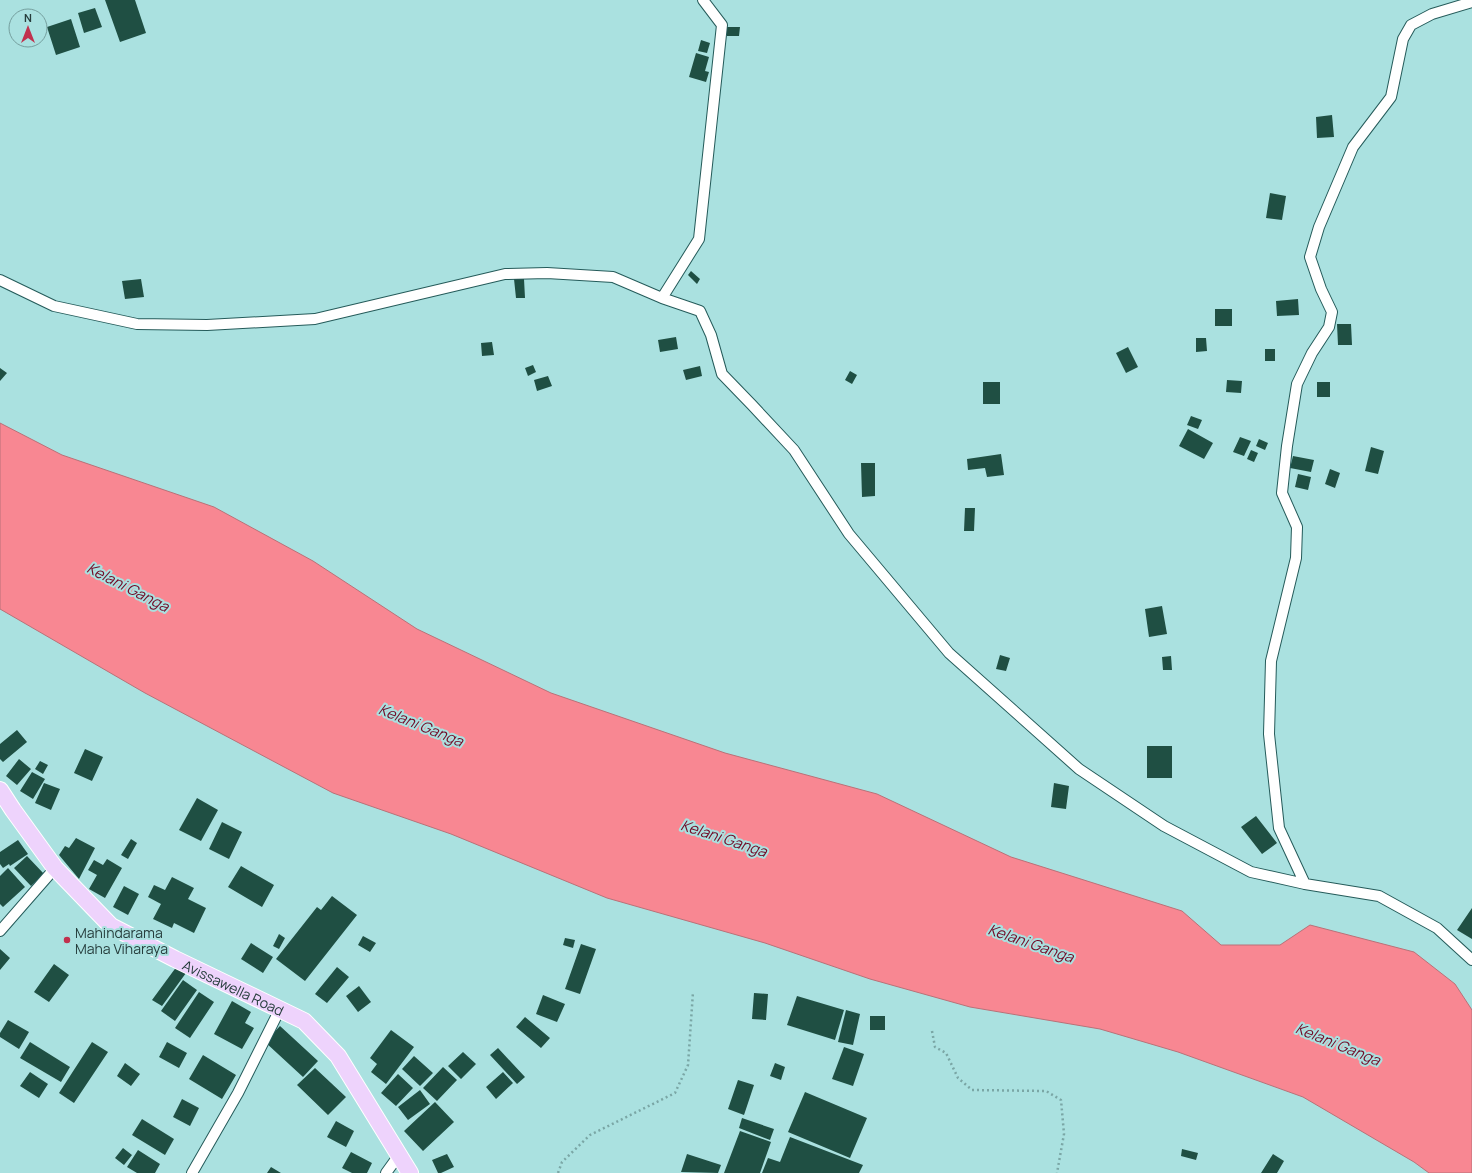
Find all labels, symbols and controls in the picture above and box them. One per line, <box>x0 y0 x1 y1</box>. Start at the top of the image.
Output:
north arrow <box>8 8 48 48</box>
text: N <box>24 10 32 25</box>
water label: Kelani Ganga <box>83 557 173 617</box>
water label: Kelani Ganga <box>376 699 467 752</box>
water label: Kelani Ganga <box>678 814 770 862</box>
water label: Kelani Ganga <box>985 919 1077 968</box>
place label: Mahindarama Maha Viharaya <box>75 923 168 958</box>
marker: Mahindarama Maha Viharaya <box>62 935 72 945</box>
street label: Avissawella Road <box>180 955 287 1019</box>
water label: Kelani Ganga <box>1293 1018 1384 1071</box>

